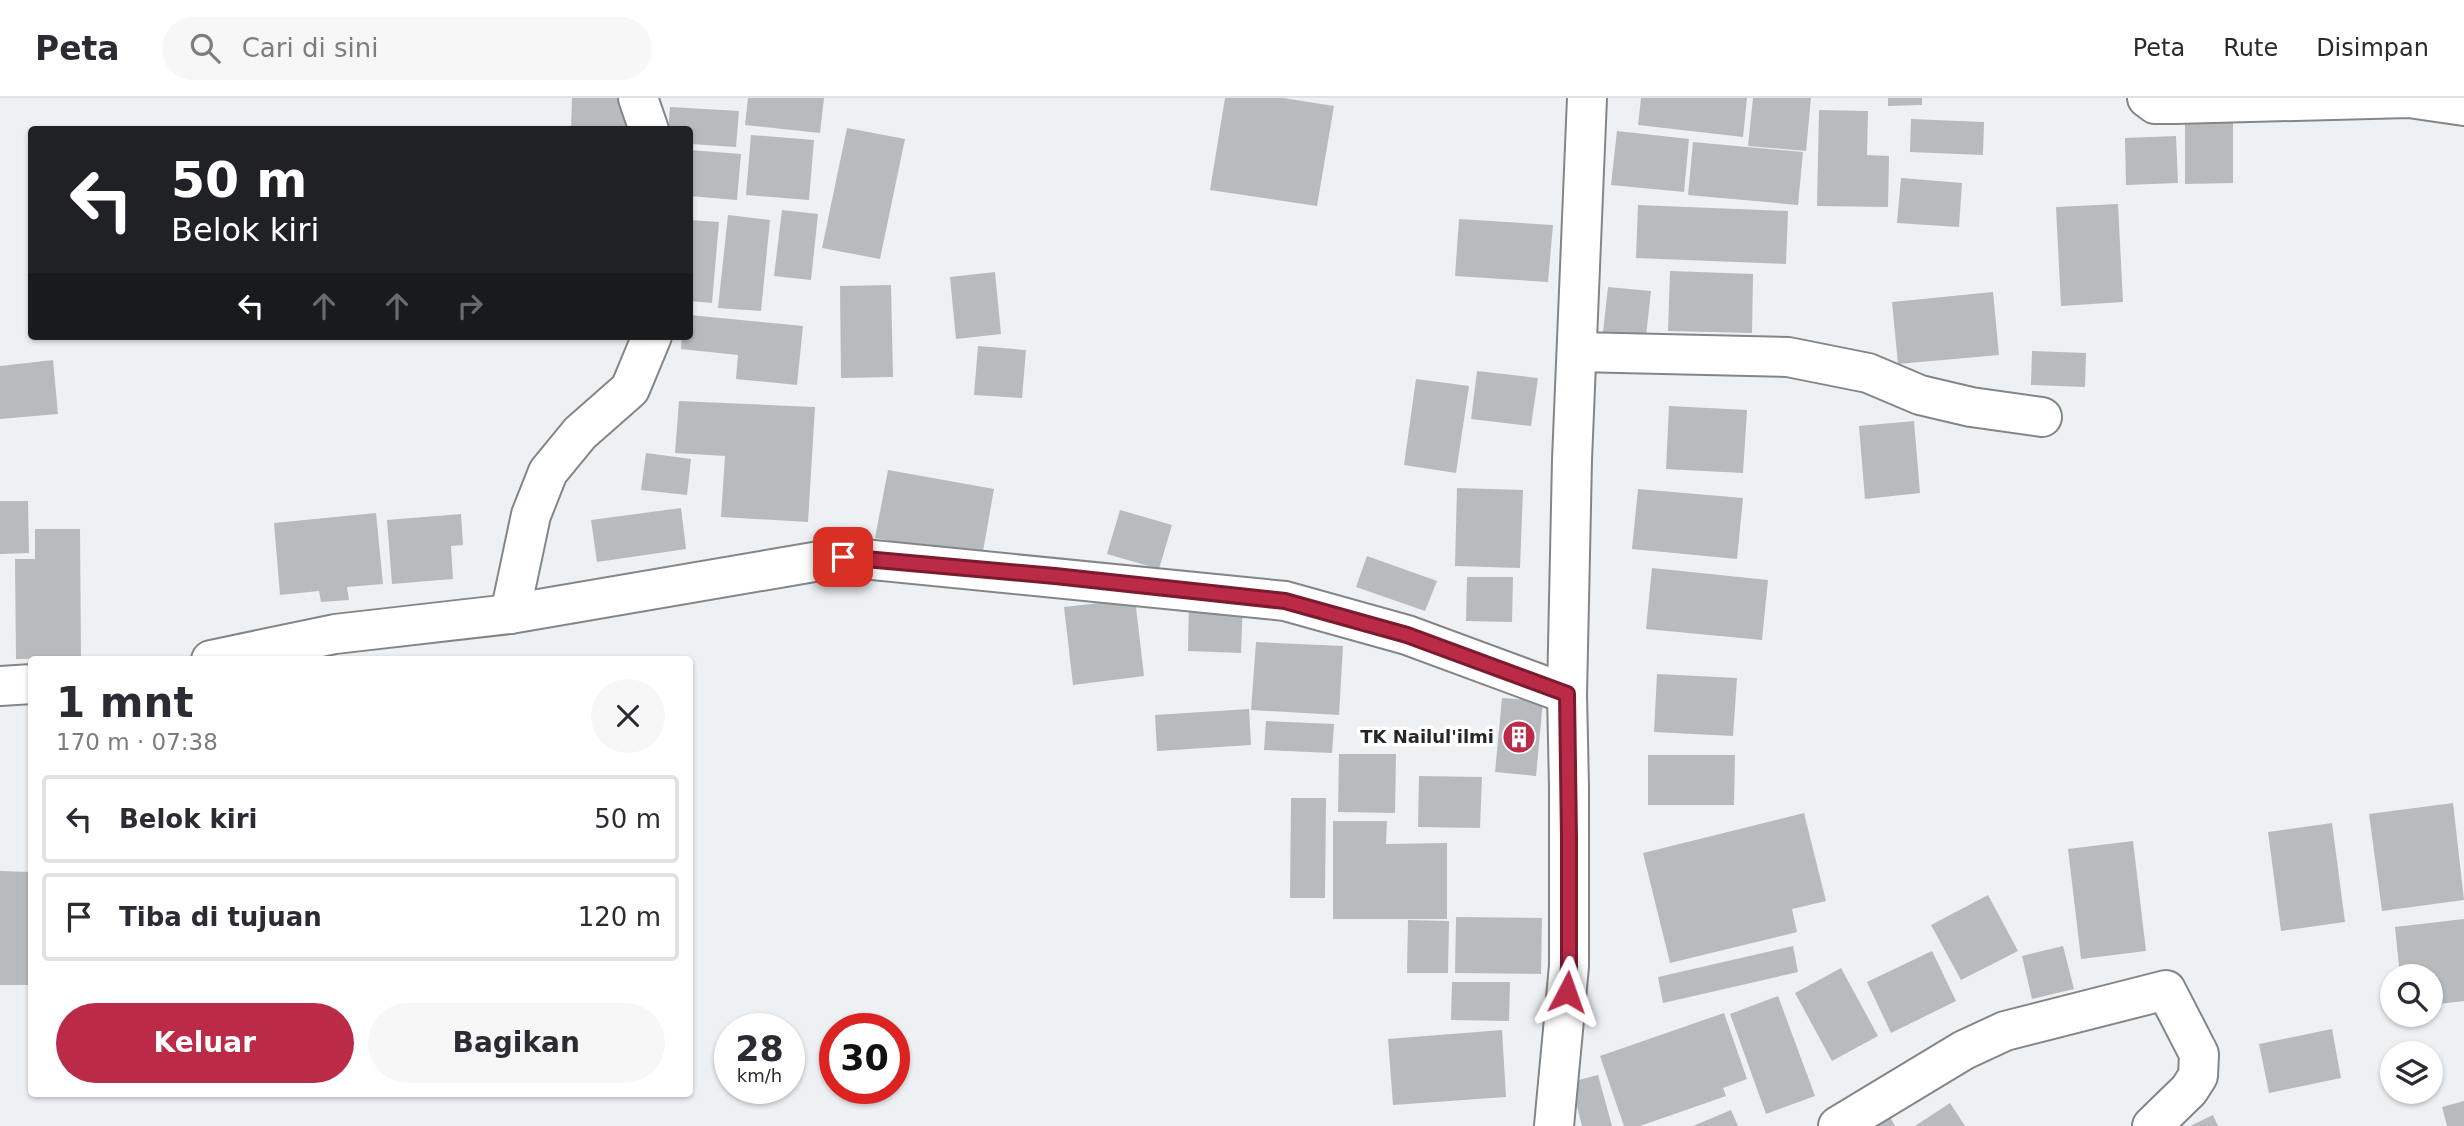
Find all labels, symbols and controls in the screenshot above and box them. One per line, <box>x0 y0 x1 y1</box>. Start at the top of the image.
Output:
search box <box>162 17 652 80</box>
text: Peta <box>35 29 120 68</box>
icon: search <box>186 29 224 67</box>
text: Cari di sini <box>242 33 378 63</box>
text: Peta <box>2133 34 2185 62</box>
text: Rute <box>2223 34 2278 62</box>
text: Disimpan <box>2316 34 2429 62</box>
text: 50 m <box>171 152 307 209</box>
icon: left <box>56 154 147 245</box>
text: Belok kiri <box>171 211 319 249</box>
icon: left <box>232 287 270 325</box>
icon: ahead <box>305 287 343 325</box>
icon: ahead <box>378 287 416 325</box>
icon: right <box>451 287 489 325</box>
pin <box>813 527 873 587</box>
icon: arrive <box>824 538 862 576</box>
text: 1 mnt <box>56 678 194 727</box>
button: close <box>591 679 665 753</box>
building icon: TK Nailul'ilmi <box>1500 718 1538 756</box>
place label: TK Nailul'ilmi <box>1360 726 1494 747</box>
text: 170 m · 07:38 <box>56 729 218 755</box>
icon: left <box>60 800 98 838</box>
text: Belok kiri <box>119 804 258 834</box>
text: 50 m <box>594 804 661 834</box>
icon: arrive <box>60 898 98 936</box>
text: Tiba di tujuan <box>119 902 322 932</box>
text: 120 m <box>578 902 661 932</box>
position arrow <box>1530 955 1604 1029</box>
map controls <box>2380 964 2443 1104</box>
button: search <box>2380 964 2443 1027</box>
button: Keluar <box>56 1003 354 1083</box>
button: Bagikan <box>368 1003 665 1083</box>
speed limit sign: 30 <box>819 1013 910 1104</box>
text: 28 <box>735 1029 784 1069</box>
button: layers <box>2380 1041 2443 1104</box>
text: km/h <box>737 1065 782 1086</box>

